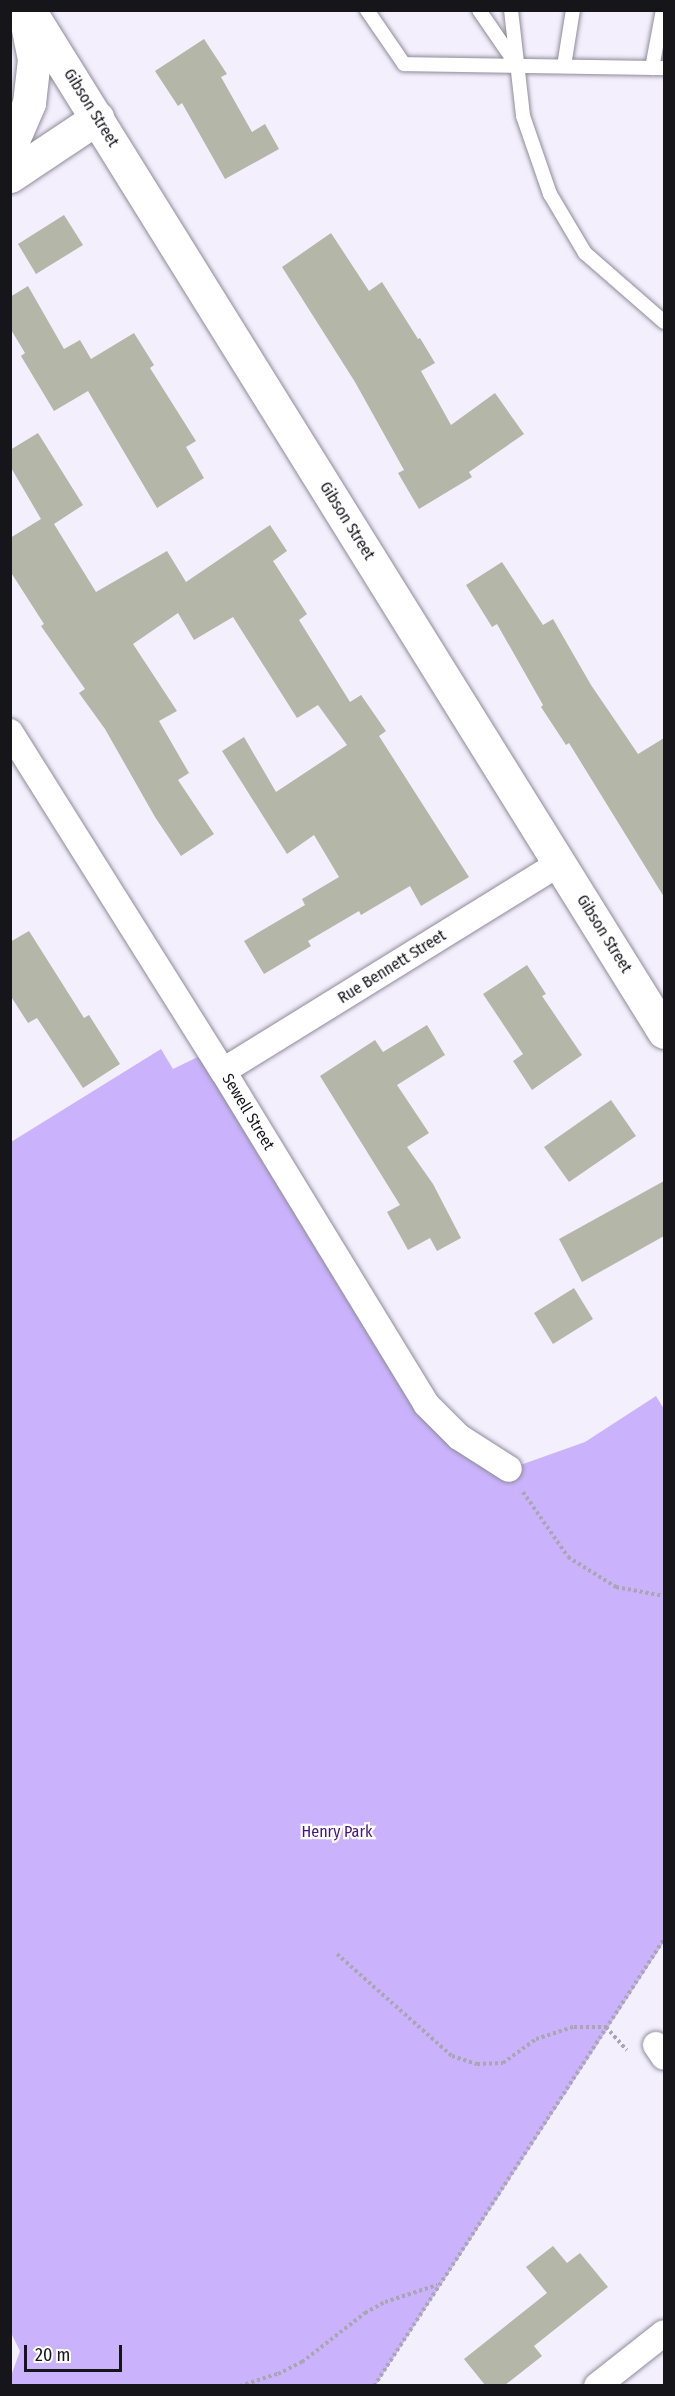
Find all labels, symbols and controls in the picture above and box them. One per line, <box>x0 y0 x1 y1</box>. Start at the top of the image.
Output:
street label: Gibson Street <box>59 65 123 151</box>
street label: Gibson Street <box>315 478 379 564</box>
street label: Gibson Street <box>572 891 636 977</box>
street label: Rue Bennett Street <box>334 926 450 1008</box>
street label: Sewell Street <box>218 1070 278 1154</box>
park label: Henry Park <box>302 1822 372 1842</box>
scale bar <box>27 2333 124 2371</box>
text: 20 m <box>35 2344 70 2366</box>

